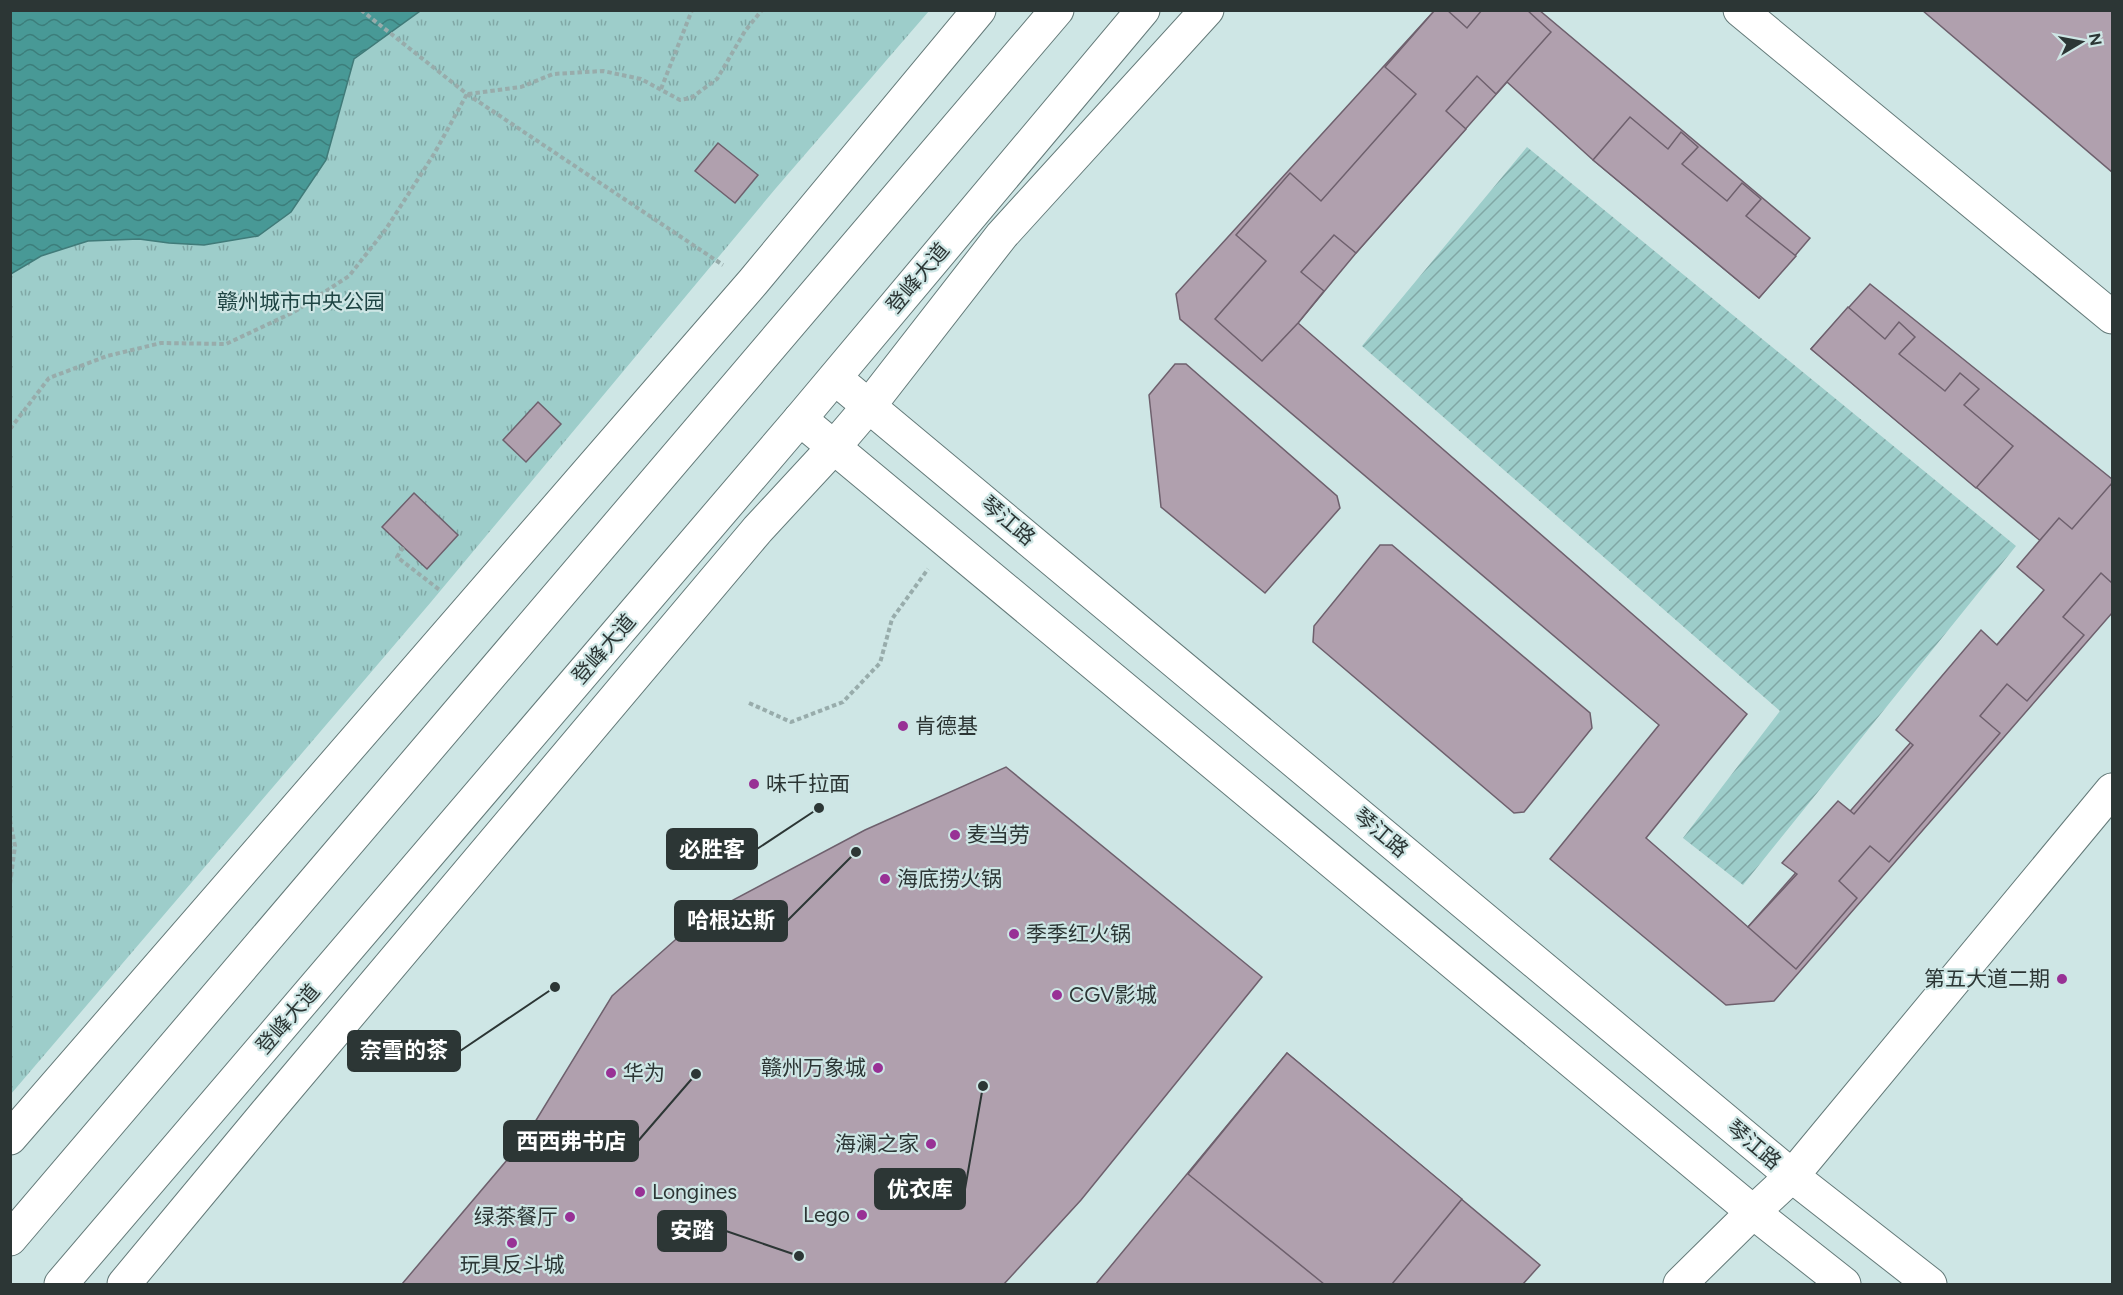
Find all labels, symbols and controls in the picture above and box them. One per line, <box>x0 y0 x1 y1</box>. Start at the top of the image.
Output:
north arrow <box>2051 12 2111 72</box>
text: N <box>2085 32 2106 47</box>
street label: 登峰大道 <box>881 237 954 318</box>
park label: 赣州城市中央公园 <box>217 289 385 314</box>
street label: 琴江路 <box>976 491 1040 550</box>
street label: 登峰大道 <box>567 609 641 689</box>
place label: 肯德基 <box>915 713 978 738</box>
marker: 肯德基 <box>896 719 910 733</box>
place label: 味千拉面 <box>766 771 850 796</box>
marker: 味千拉面 <box>747 777 761 791</box>
street label: 琴江路 <box>1349 803 1413 862</box>
place label: 麦当劳 <box>967 822 1030 847</box>
marker: 麦当劳 <box>948 828 962 842</box>
callout: 必胜客 <box>667 829 757 869</box>
text: 必胜客 <box>679 836 745 863</box>
place label: 海底捞火锅 <box>897 866 1002 891</box>
marker: 海底捞火锅 <box>878 872 892 886</box>
callout: 哈根达斯 <box>675 901 787 941</box>
text: 哈根达斯 <box>687 907 775 934</box>
place label: 季季红火锅 <box>1026 921 1131 946</box>
marker: 季季红火锅 <box>1007 927 1021 941</box>
place label: 第五大道二期 <box>1924 966 2050 991</box>
marker: 第五大道二期 <box>2055 972 2069 986</box>
street label: 登峰大道 <box>251 979 325 1059</box>
place label: CGV影城 <box>1069 982 1157 1007</box>
marker: CGV影城 <box>1050 988 1064 1002</box>
callout: 奈雪的茶 <box>348 1031 460 1071</box>
text: 奈雪的茶 <box>360 1037 448 1064</box>
place label: 赣州万象城 <box>761 1055 866 1080</box>
place label: 华为 <box>623 1060 665 1085</box>
marker: 赣州万象城 <box>871 1061 885 1075</box>
marker: 华为 <box>604 1066 618 1080</box>
street label: 琴江路 <box>1722 1115 1786 1174</box>
callout: 西西弗书店 <box>504 1121 638 1161</box>
text: 西西弗书店 <box>516 1128 626 1155</box>
place label: 海澜之家 <box>835 1131 919 1156</box>
marker: 海澜之家 <box>924 1137 938 1151</box>
callout: 优衣库 <box>875 1169 965 1209</box>
text: 优衣库 <box>887 1176 953 1203</box>
place label: Longines <box>652 1179 737 1204</box>
marker: Longines <box>633 1185 647 1199</box>
place label: Lego <box>803 1202 850 1227</box>
place label: 绿茶餐厅 <box>474 1204 558 1229</box>
marker: Lego <box>855 1208 869 1222</box>
marker: 绿茶餐厅 <box>563 1210 577 1224</box>
callout: 安踏 <box>658 1211 726 1251</box>
text: 安踏 <box>670 1217 714 1244</box>
marker: 玩具反斗城 <box>505 1236 519 1250</box>
place label: 玩具反斗城 <box>460 1252 565 1277</box>

